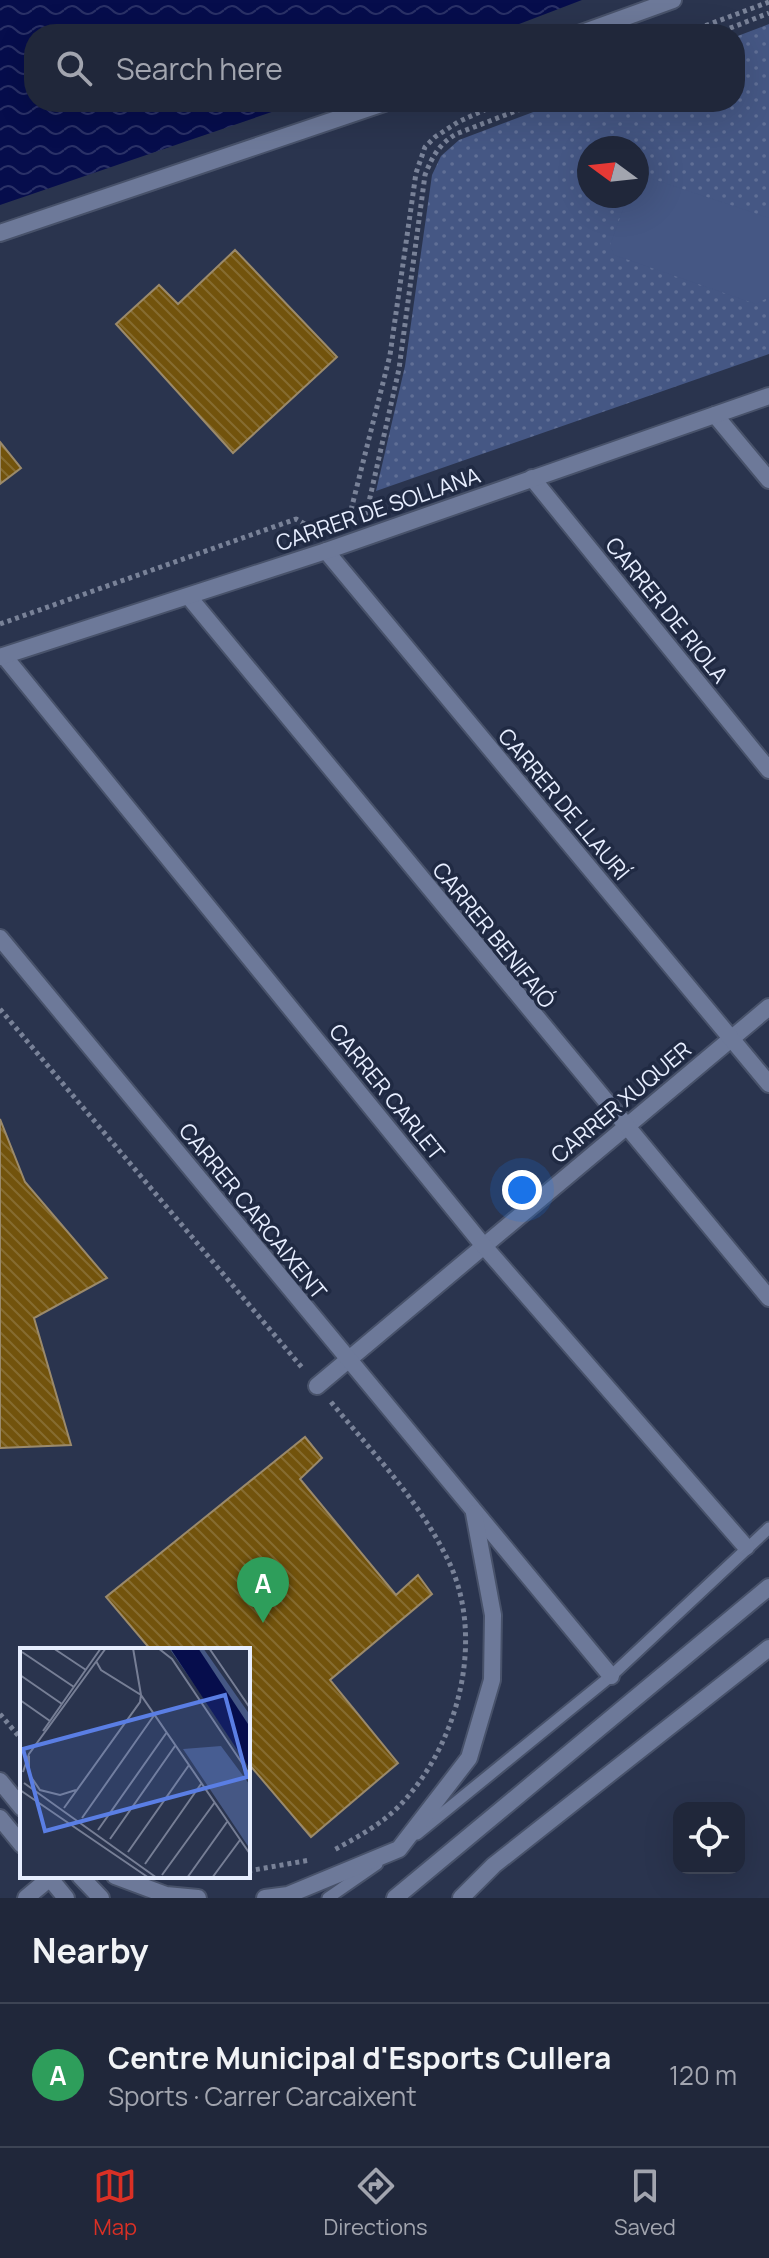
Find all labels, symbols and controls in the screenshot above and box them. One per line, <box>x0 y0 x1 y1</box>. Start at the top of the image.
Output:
search box <box>24 24 745 112</box>
icon: search <box>52 46 96 90</box>
text: Search here <box>116 48 283 89</box>
north arrow <box>577 136 649 208</box>
street label: CARRER DE SOLLANA <box>272 460 484 558</box>
street label: CARRER DE RIOLA <box>599 531 735 689</box>
street label: CARRER DE LLAURÍ <box>491 722 637 886</box>
street label: CARRER BENIFAIÓ <box>426 856 562 1014</box>
street label: CARRER CARLET <box>323 1017 451 1167</box>
street label: CARRER XUQUER <box>545 1034 697 1170</box>
street label: CARRER CARCAIXENT <box>172 1116 334 1306</box>
your location <box>502 1170 542 1210</box>
pin: A <box>237 1557 289 1623</box>
inset map <box>20 1648 250 1878</box>
map controls <box>673 1802 745 1874</box>
button: locate <box>673 1802 745 1874</box>
text: Nearby <box>32 1927 148 1973</box>
text: Centre Municipal d'Esports Cullera <box>108 2037 611 2078</box>
text: A <box>49 2057 67 2093</box>
text: 120 m <box>669 2057 737 2093</box>
text: Sports · Carrer Carcaixent <box>108 2078 417 2114</box>
tab: Map <box>93 2164 137 2242</box>
tab: Directions <box>323 2164 428 2242</box>
tab: Saved <box>614 2164 676 2242</box>

